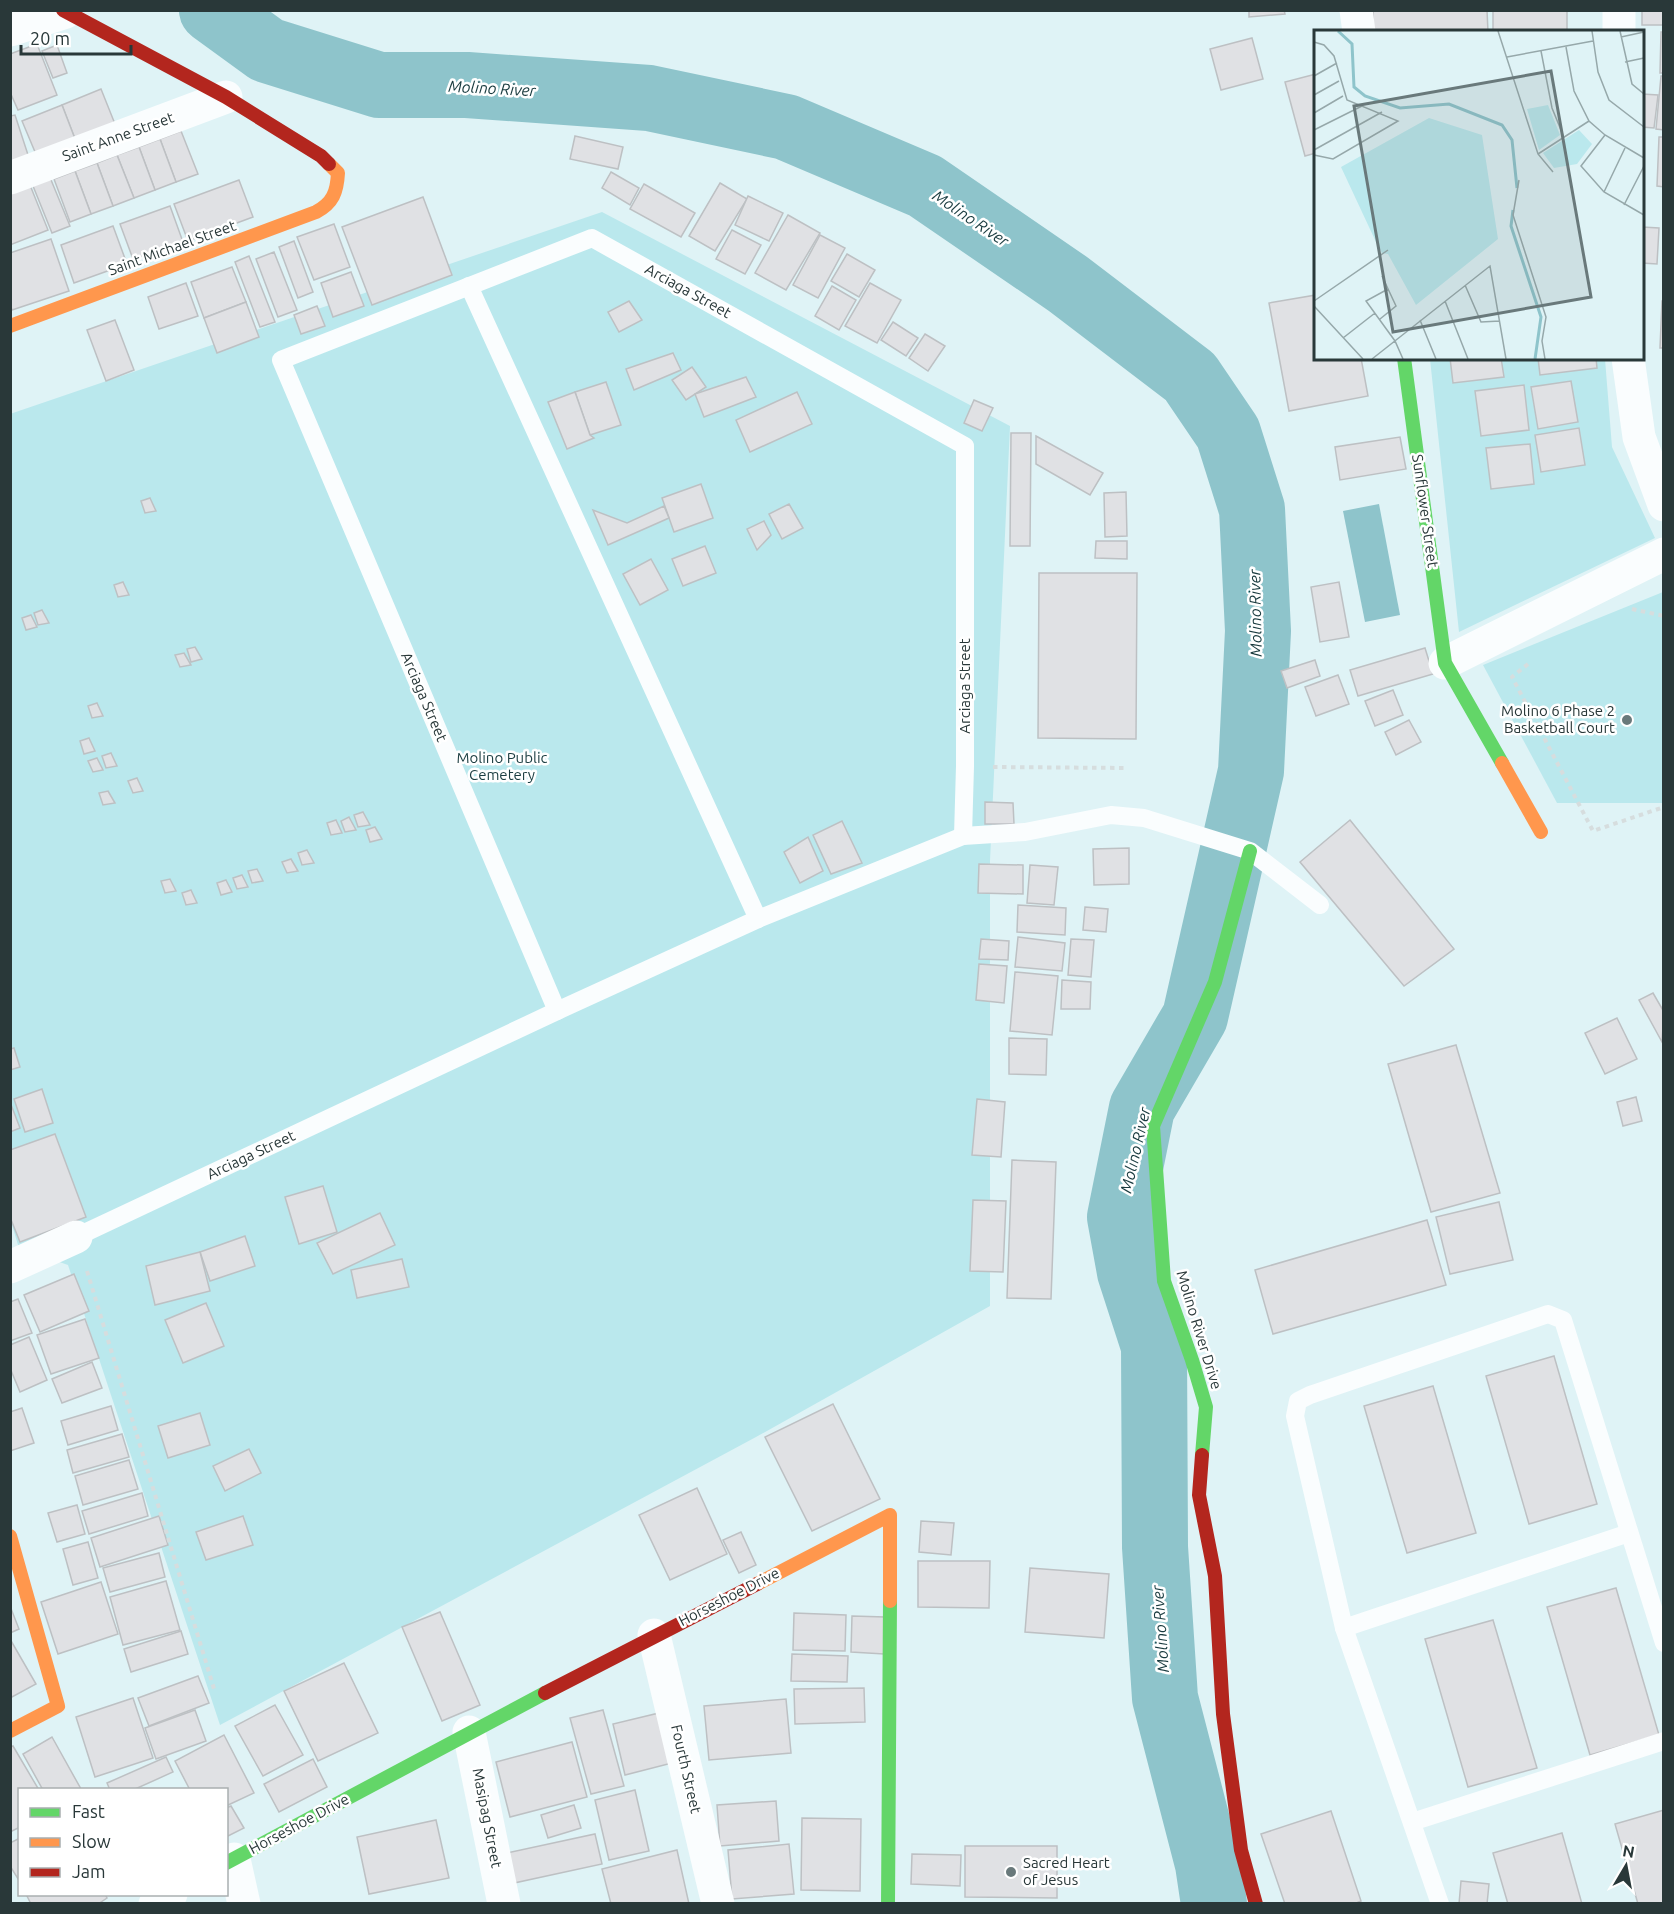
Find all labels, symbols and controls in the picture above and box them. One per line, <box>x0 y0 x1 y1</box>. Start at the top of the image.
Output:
scale bar <box>21 18 130 56</box>
text: 20 m <box>30 28 70 48</box>
inset map <box>1314 30 1644 360</box>
water label: Molino River <box>448 77 537 99</box>
street label: Saint Anne Street <box>60 108 176 165</box>
water label: Molino River <box>930 186 1013 250</box>
street label: Saint Michael Street <box>106 216 238 279</box>
street label: Arciaga Street <box>642 260 734 321</box>
street label: Sunflower Street <box>1409 453 1442 569</box>
water label: Molino River <box>1245 568 1265 657</box>
street label: Arciaga Street <box>956 638 973 734</box>
street label: Arciaga Street <box>398 650 451 744</box>
place label: Molino 6 Phase 2 Basketball Court <box>1501 702 1615 736</box>
marker: Molino 6 Phase 2 Basketball Court <box>1620 713 1634 727</box>
park label: Molino Public Cemetery <box>456 749 548 783</box>
water label: Molino River <box>1116 1104 1154 1195</box>
street label: Arciaga Street <box>204 1127 298 1182</box>
street label: Molino River Drive <box>1173 1268 1226 1391</box>
street label: Horseshoe Drive <box>676 1564 782 1629</box>
water label: Molino River <box>1148 1584 1172 1673</box>
street label: Fourth Street <box>668 1723 705 1815</box>
street label: Masipag Street <box>469 1767 506 1869</box>
legend <box>18 1788 228 1896</box>
street label: Horseshoe Drive <box>246 1790 352 1857</box>
text: Fast <box>72 1801 105 1821</box>
text: Slow <box>72 1831 111 1851</box>
north arrow <box>1596 1836 1656 1896</box>
text: N <box>1621 1841 1636 1861</box>
place label: Sacred Heart of Jesus <box>1023 1854 1110 1888</box>
text: Jam <box>72 1861 106 1881</box>
marker: Sacred Heart of Jesus <box>1004 1865 1018 1879</box>

